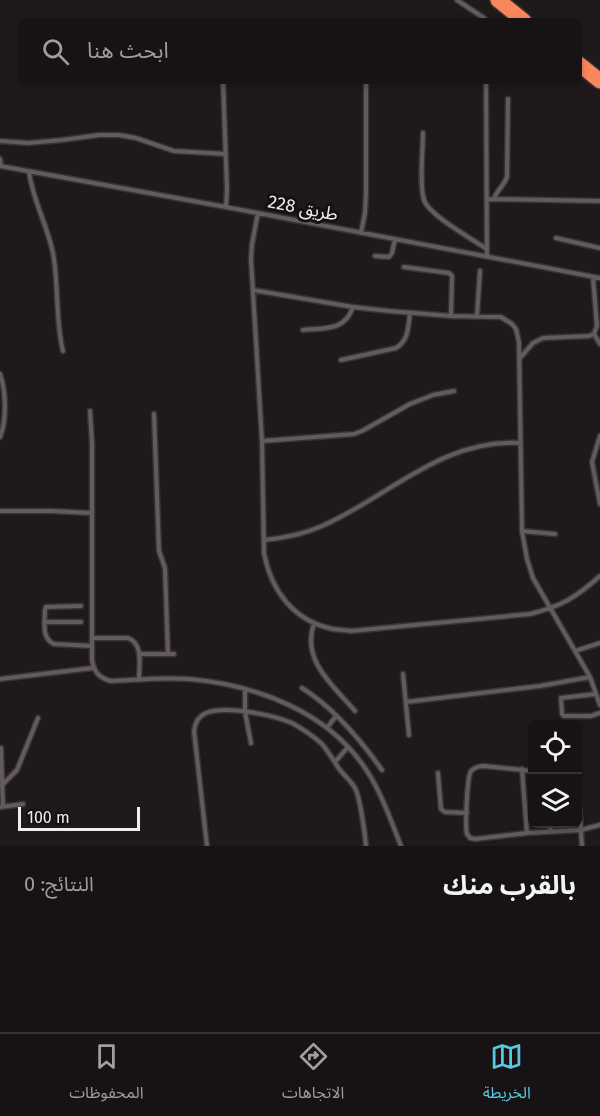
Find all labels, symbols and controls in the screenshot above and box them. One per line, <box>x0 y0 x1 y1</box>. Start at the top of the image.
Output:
search box <box>18 18 582 84</box>
icon: search <box>39 35 72 68</box>
text: ابحث هنا <box>87 37 169 64</box>
street label: طريق 228 <box>266 190 340 226</box>
map controls <box>528 720 582 828</box>
button: locate <box>528 720 582 774</box>
button: layers <box>528 774 582 828</box>
scale bar <box>18 804 140 832</box>
text: 100 m <box>27 808 70 827</box>
text: بالقرب منك <box>443 870 576 901</box>
text: النتائج: 0 <box>24 872 94 896</box>
tab: المحفوظات <box>69 1040 143 1110</box>
tab: الاتجاهات <box>282 1040 344 1110</box>
tab: الخريطة <box>483 1040 531 1110</box>

